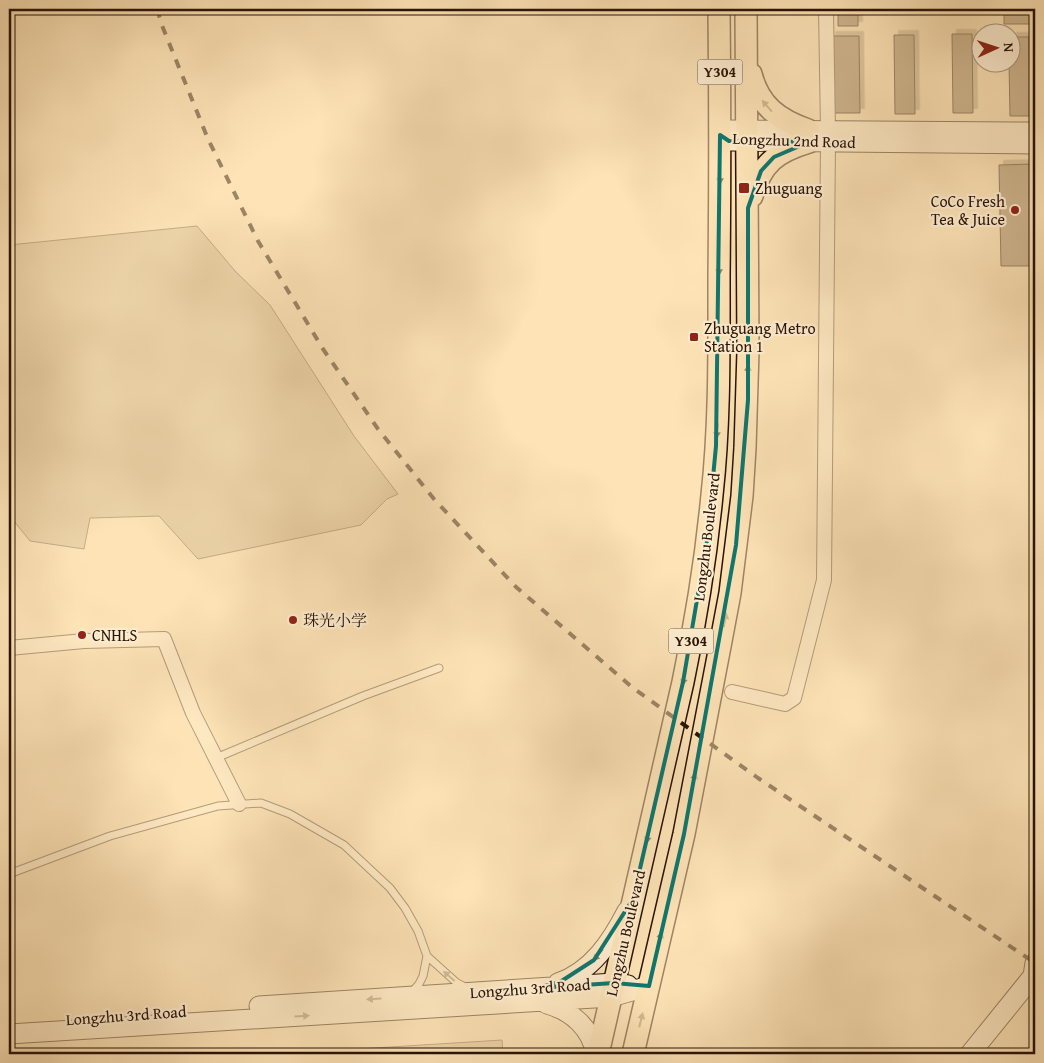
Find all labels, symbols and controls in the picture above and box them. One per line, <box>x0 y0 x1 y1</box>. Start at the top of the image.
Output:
north arrow <box>972 22 1022 72</box>
text: N <box>999 42 1019 53</box>
road number: Y304 <box>698 60 742 84</box>
one-way arrow <box>762 99 773 112</box>
street label: Longzhu 2nd Road <box>732 126 856 154</box>
one-way arrow <box>716 170 724 186</box>
place label: Zhuguang <box>755 176 822 200</box>
marker: Zhuguang <box>737 181 751 195</box>
place label: CoCo Fresh Tea & Juice <box>931 189 1005 231</box>
marker: CoCo Fresh Tea & Juice <box>1009 204 1021 216</box>
one-way arrow <box>715 260 723 276</box>
place label: Zhuguang Metro Station 1 <box>704 316 816 358</box>
marker: Zhuguang Metro Station 1 <box>688 331 700 343</box>
one-way arrow <box>744 363 752 379</box>
one-way arrow <box>713 423 721 439</box>
street label: Longzhu Boulevard <box>686 471 726 603</box>
place label: 珠光小学 <box>303 608 367 632</box>
one-way arrow <box>721 612 729 628</box>
marker: 珠光小学 <box>287 614 299 626</box>
place label: CNHLS <box>92 623 138 647</box>
road number: Y304 <box>668 628 714 654</box>
marker: CNHLS <box>76 629 88 641</box>
one-way arrow <box>680 670 688 686</box>
one-way arrow <box>690 772 698 787</box>
one-way arrow <box>644 829 652 844</box>
street label: Longzhu Boulevard <box>599 867 651 999</box>
one-way arrow <box>656 931 664 946</box>
one-way arrow <box>593 948 604 961</box>
one-way arrow <box>443 971 455 982</box>
street label: Longzhu 3rd Road <box>469 972 592 1004</box>
one-way arrow <box>365 995 381 1003</box>
street label: Longzhu 3rd Road <box>65 999 188 1031</box>
one-way arrow <box>294 1012 310 1020</box>
one-way arrow <box>638 1013 646 1028</box>

